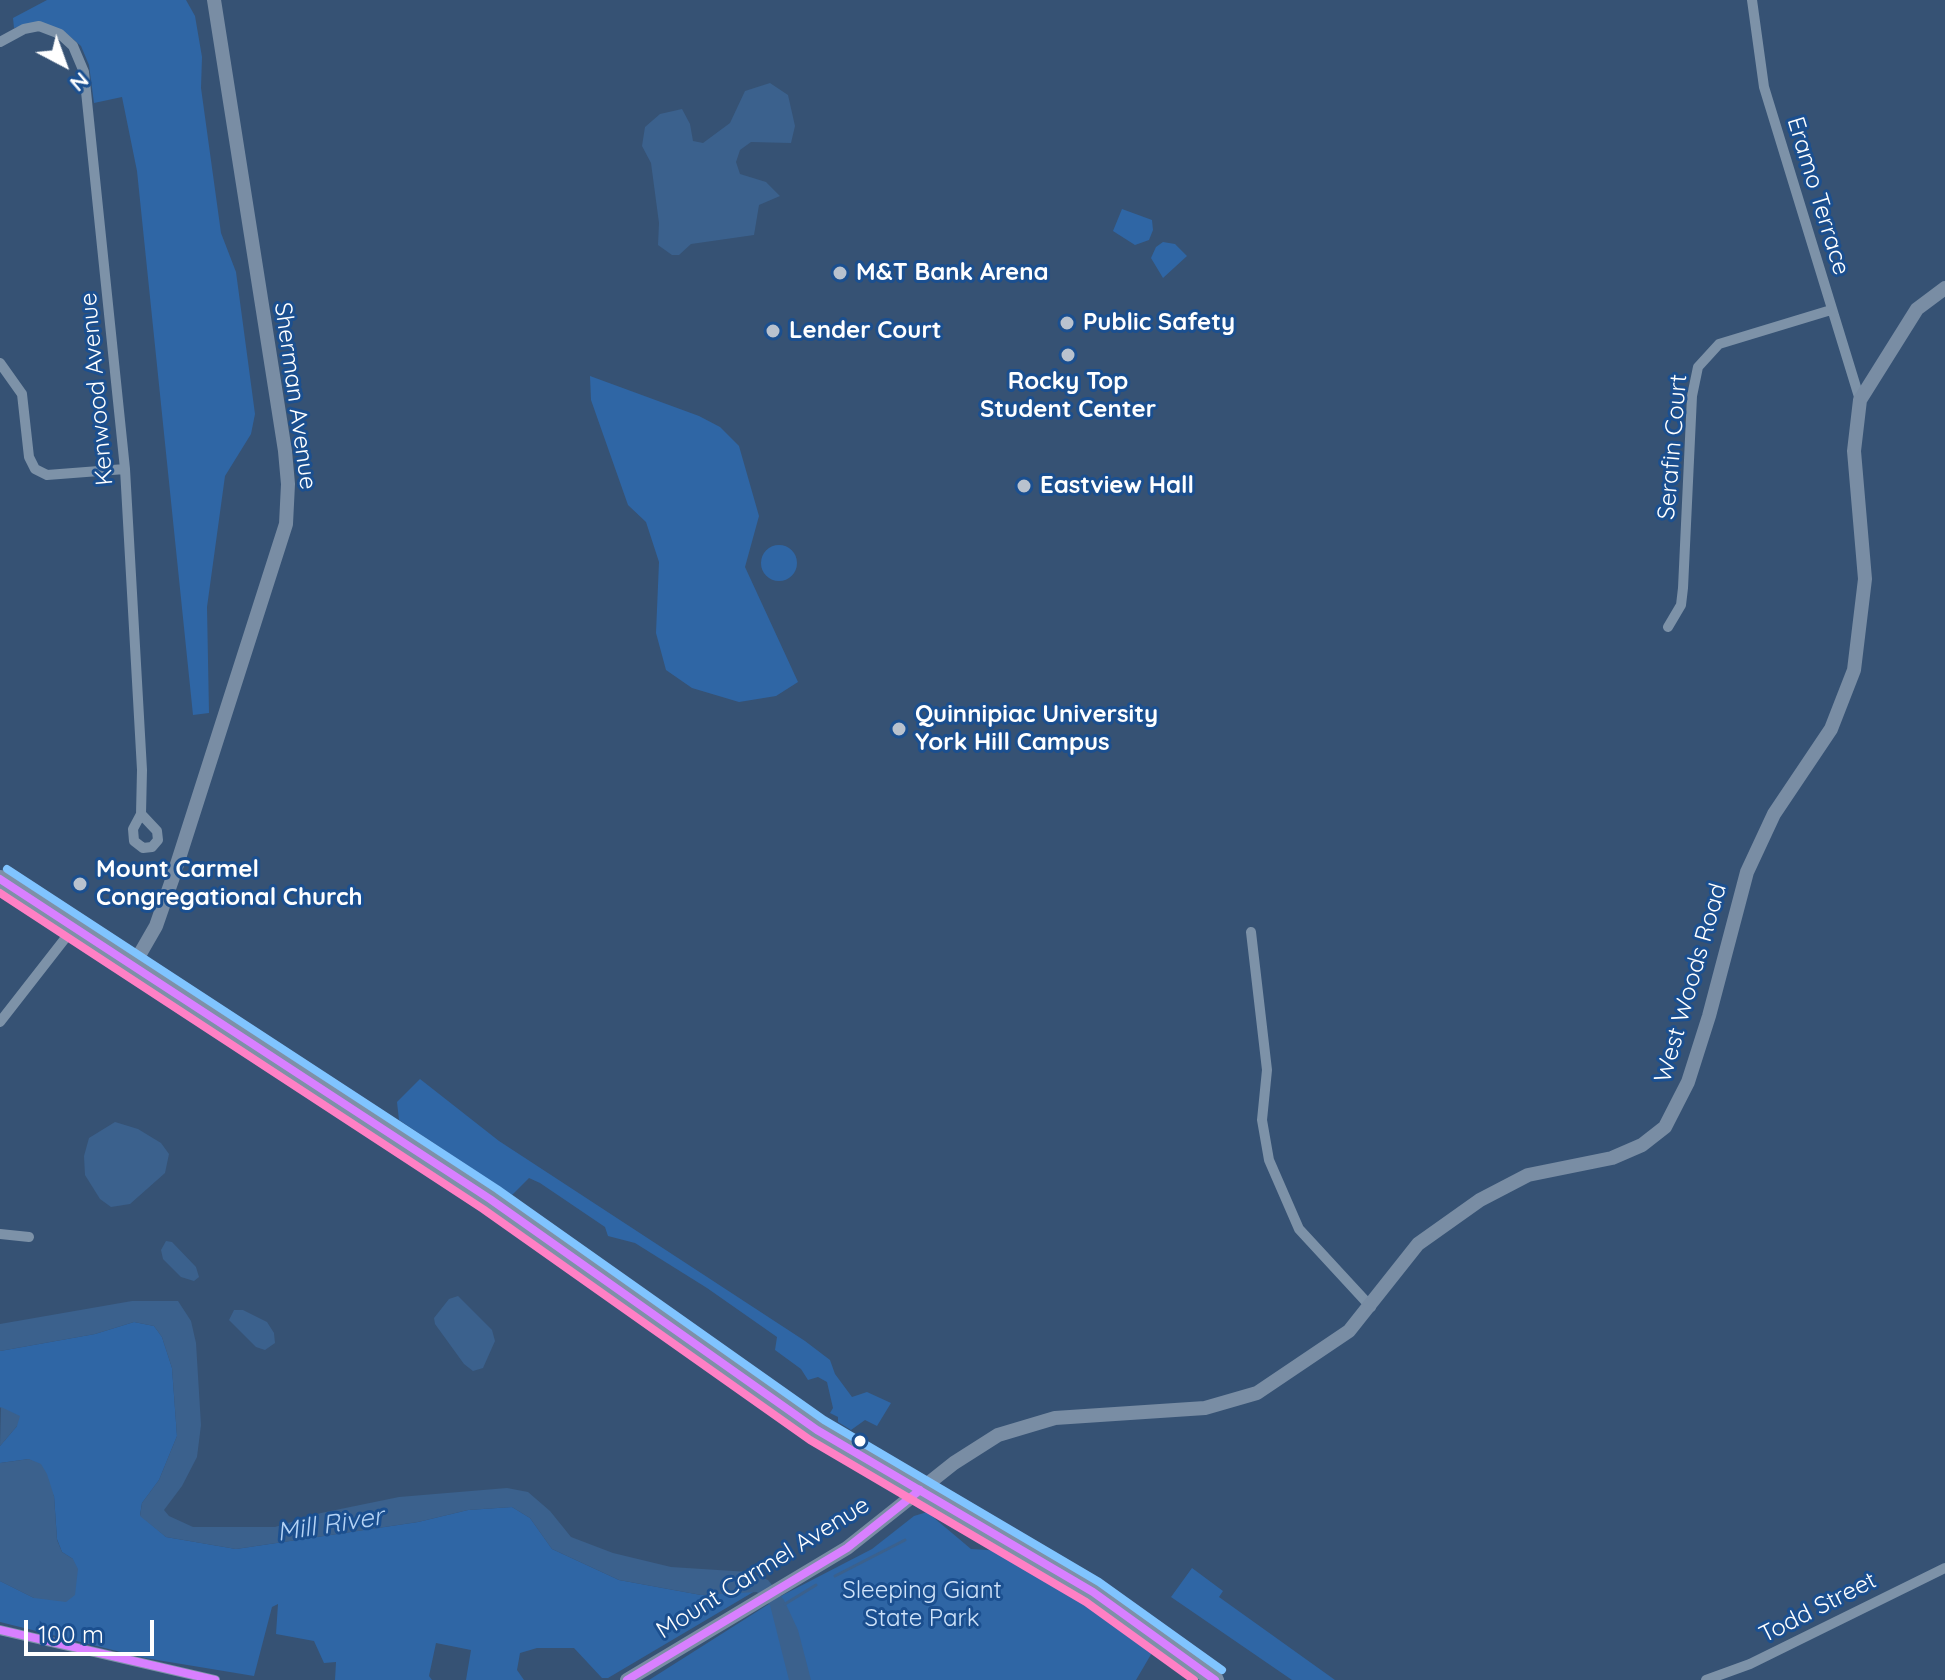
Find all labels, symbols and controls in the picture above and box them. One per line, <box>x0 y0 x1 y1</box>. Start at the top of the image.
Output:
north arrow <box>24 24 104 104</box>
text: N <box>64 66 95 98</box>
street label: Eramo Terrace <box>1780 113 1856 279</box>
place label: M&T Bank Arena <box>856 259 1049 287</box>
marker: M&T Bank Arena <box>831 264 849 282</box>
street label: Kenwood Avenue <box>74 291 120 487</box>
street label: Sherman Avenue <box>268 300 322 492</box>
place label: Public Safety <box>1083 309 1235 337</box>
marker: Public Safety <box>1058 314 1076 332</box>
place label: Lender Court <box>789 317 942 345</box>
marker: Lender Court <box>764 322 782 340</box>
marker: Rocky Top Student Center <box>1059 346 1077 364</box>
place label: Rocky Top Student Center <box>980 368 1156 424</box>
street label: Serafin Court <box>1652 373 1694 521</box>
place label: Eastview Hall <box>1040 472 1194 500</box>
marker: Eastview Hall <box>1015 477 1033 495</box>
place label: Quinnipiac University York Hill Campus <box>915 701 1158 757</box>
marker: Quinnipiac University York Hill Campus <box>890 720 908 738</box>
place label: Mount Carmel Congregational Church <box>96 856 362 912</box>
marker: Mount Carmel Congregational Church <box>71 875 89 893</box>
street label: West Woods Road <box>1649 880 1733 1086</box>
unlabelled marker <box>852 1433 868 1449</box>
street label: Mount Carmel Avenue <box>651 1491 875 1645</box>
water label: Mill River <box>275 1501 385 1549</box>
street label: Todd Street <box>1755 1566 1881 1650</box>
park label: Sleeping Giant State Park <box>842 1577 1002 1633</box>
scale bar <box>28 1604 158 1654</box>
text: 100 m <box>38 1619 104 1649</box>

